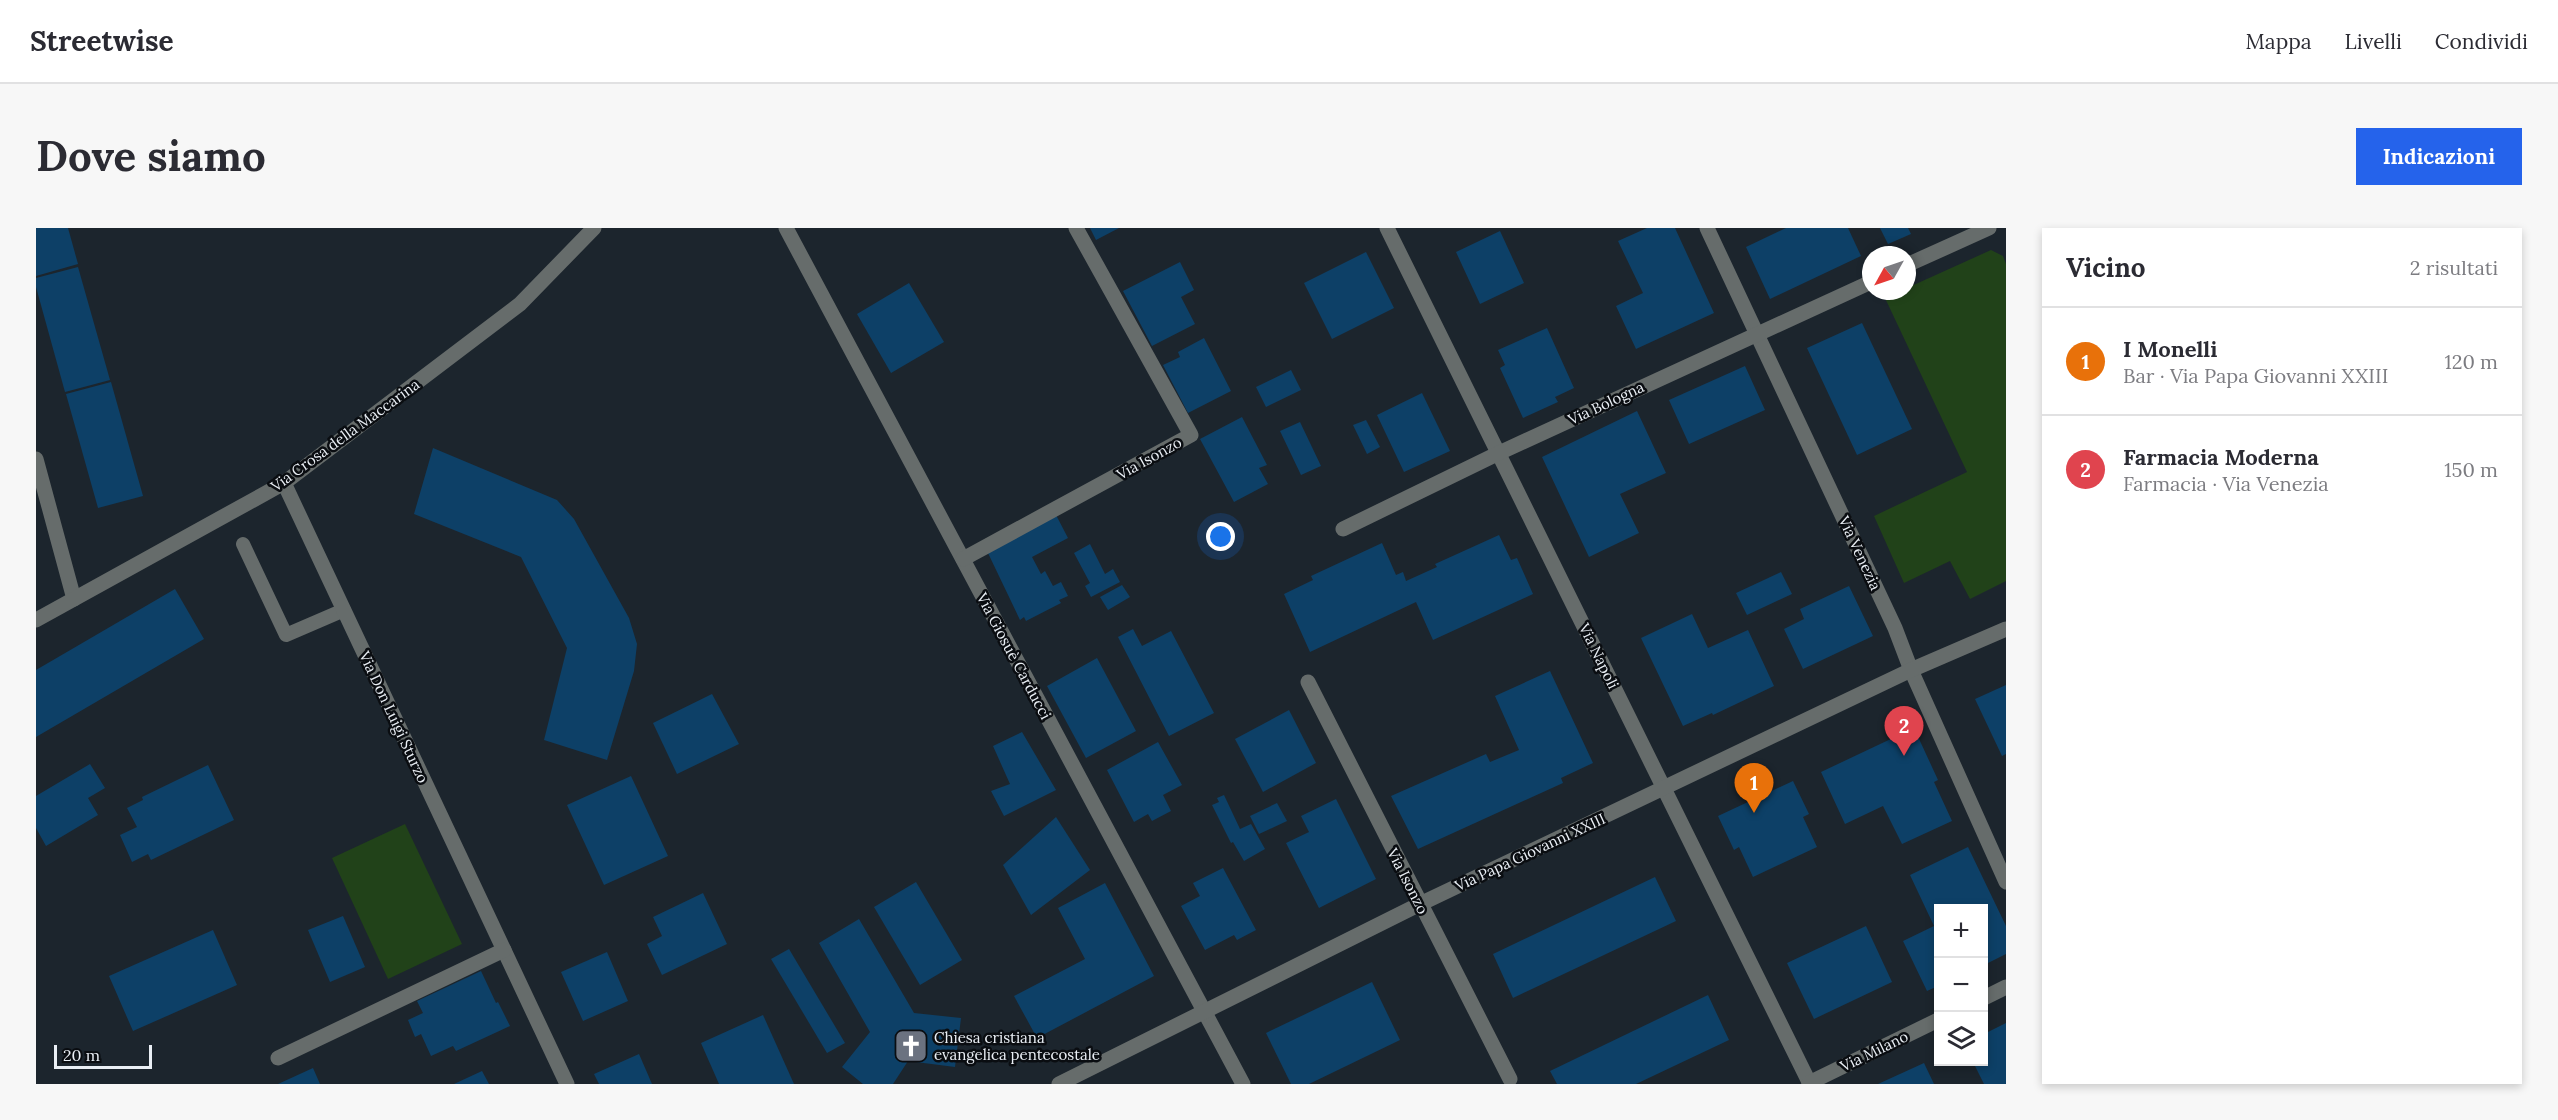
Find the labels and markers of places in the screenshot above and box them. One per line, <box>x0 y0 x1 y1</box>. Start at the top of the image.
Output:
pin: 2 <box>1884 706 1924 756</box>
pin: 1 <box>1734 764 1774 813</box>
church icon: Chiesa cristiana evangelica pentecostale <box>893 1028 929 1064</box>
place label: Chiesa cristiana evangelica pentecostale <box>934 1028 1100 1064</box>

